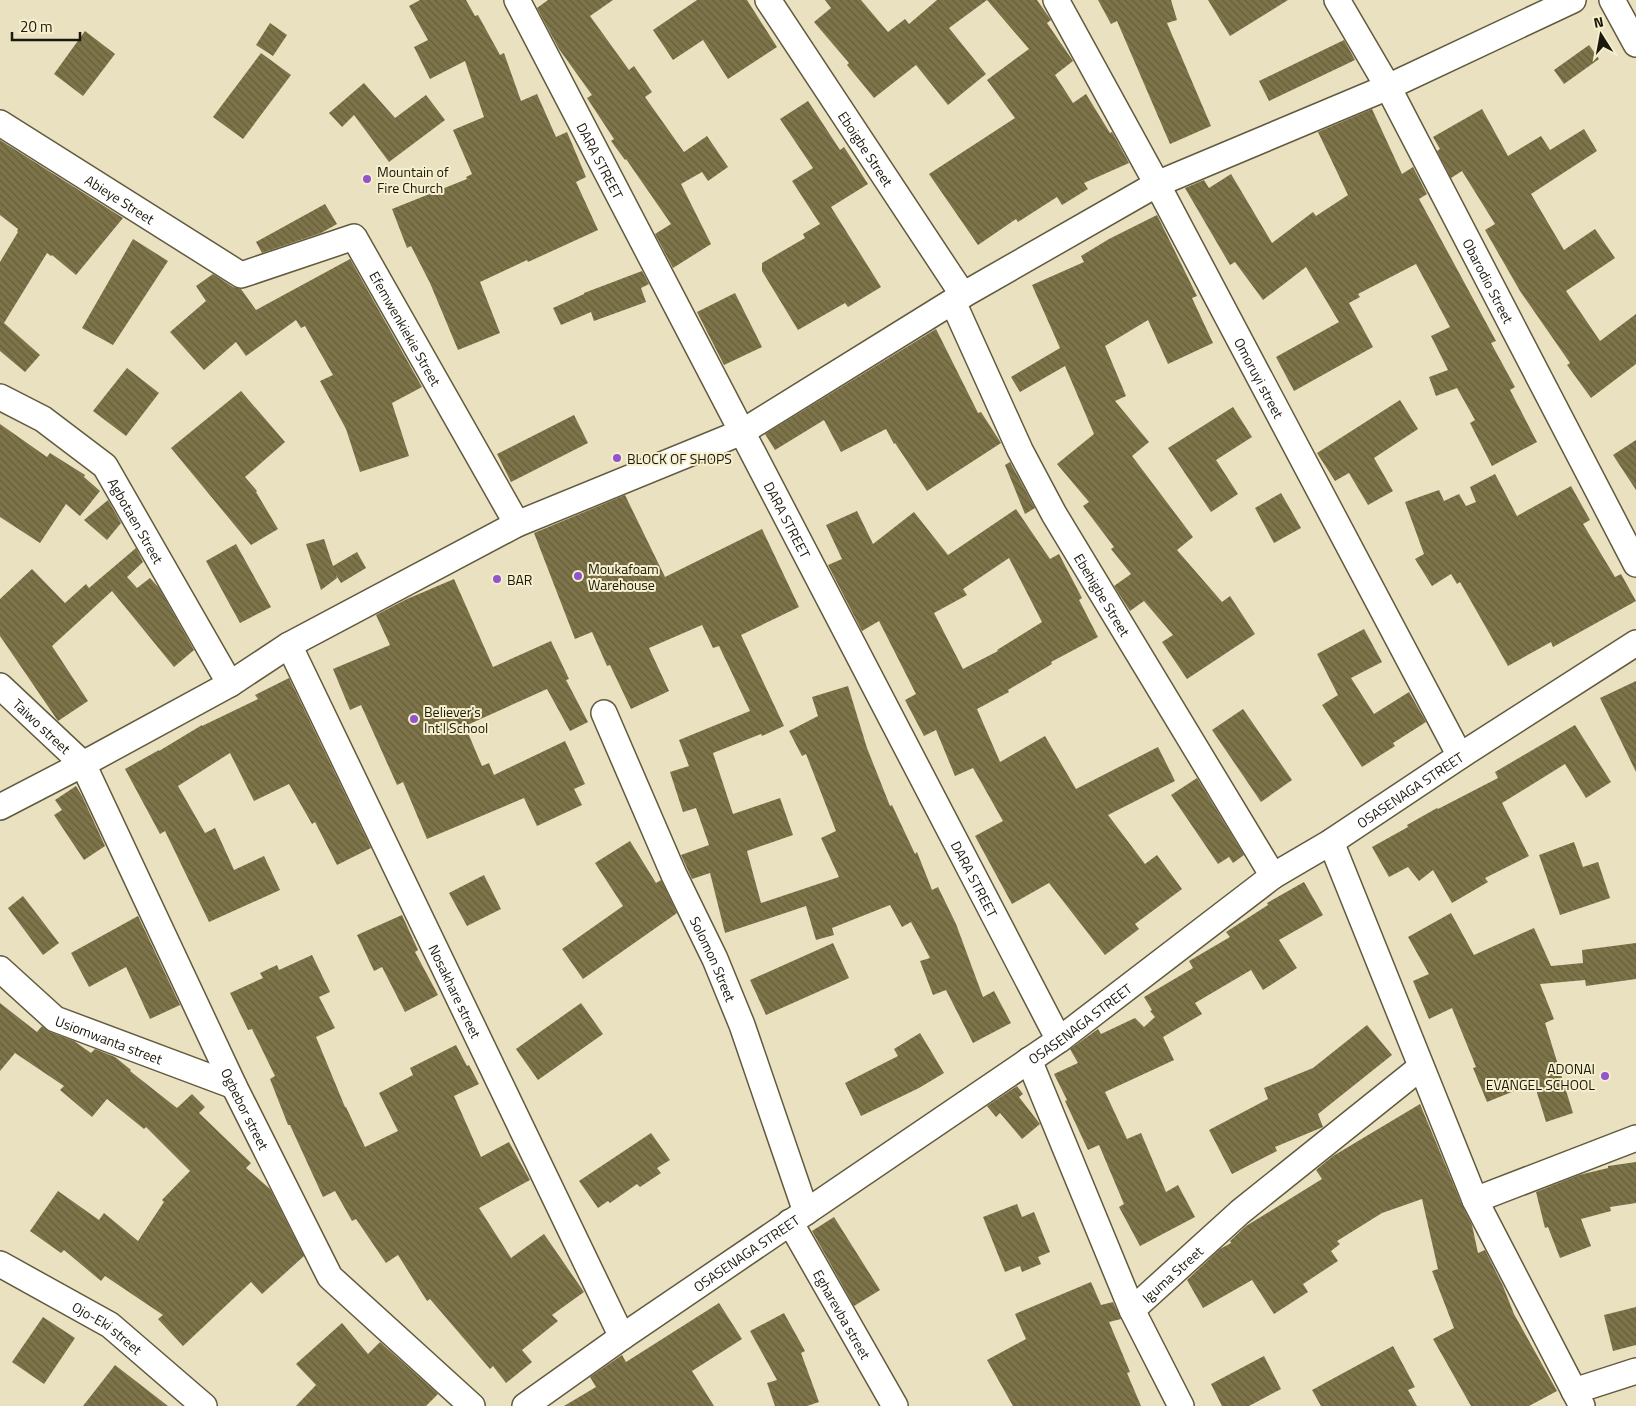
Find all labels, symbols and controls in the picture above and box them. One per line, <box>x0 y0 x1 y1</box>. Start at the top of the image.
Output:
scale bar <box>12 10 80 42</box>
north arrow <box>1576 10 1626 60</box>
text: N <box>1592 11 1605 33</box>
text: 20 m <box>20 15 53 38</box>
street label: Eboigbe Street <box>834 107 899 190</box>
street label: DARA STREET <box>572 119 630 203</box>
place label: Mountain of Fire Church <box>377 161 449 198</box>
street label: Abieye Street <box>81 169 159 229</box>
marker: Mountain of Fire Church <box>361 173 373 185</box>
street label: Obarodio Street <box>1458 235 1519 327</box>
street label: Efemwenkiekie Street <box>365 267 447 390</box>
street label: Omoruyi street <box>1230 333 1290 422</box>
place label: BLOCK OF SHOPS <box>627 448 732 469</box>
marker: BLOCK OF SHOPS <box>611 452 623 464</box>
street label: Agbotaen Street <box>103 474 169 567</box>
street label: DARA STREET <box>759 478 817 562</box>
street label: Ebehigbe Street <box>1069 549 1136 640</box>
place label: Moukafoam Warehouse <box>588 558 659 595</box>
place label: BAR <box>507 569 532 590</box>
marker: Moukafoam Warehouse <box>572 570 584 582</box>
marker: BAR <box>491 573 503 585</box>
street label: Taiwo street <box>9 693 76 758</box>
place label: Believer's Int'l School <box>424 701 488 738</box>
marker: Believer's Int'l School <box>408 713 420 725</box>
street label: OSASENAGA STREET <box>1352 746 1468 833</box>
street label: DARA STREET <box>946 837 1004 921</box>
street label: Solomon Street <box>685 912 742 1005</box>
street label: Nosakhare street <box>424 941 487 1041</box>
street label: OSASENAGA STREET <box>1024 977 1136 1069</box>
street label: Usiomwanta street <box>52 1010 166 1069</box>
place label: ADONAI EVANGEL SCHOOL <box>1486 1058 1595 1095</box>
street label: Ogbebor street <box>216 1064 275 1153</box>
marker: ADONAI EVANGEL SCHOOL <box>1599 1070 1611 1082</box>
street label: OSASENAGA STREET <box>689 1209 804 1296</box>
street label: Iguma Street <box>1137 1240 1207 1307</box>
street label: Egharevba street <box>809 1265 877 1363</box>
street label: Ojo-Eki street <box>68 1296 147 1359</box>

